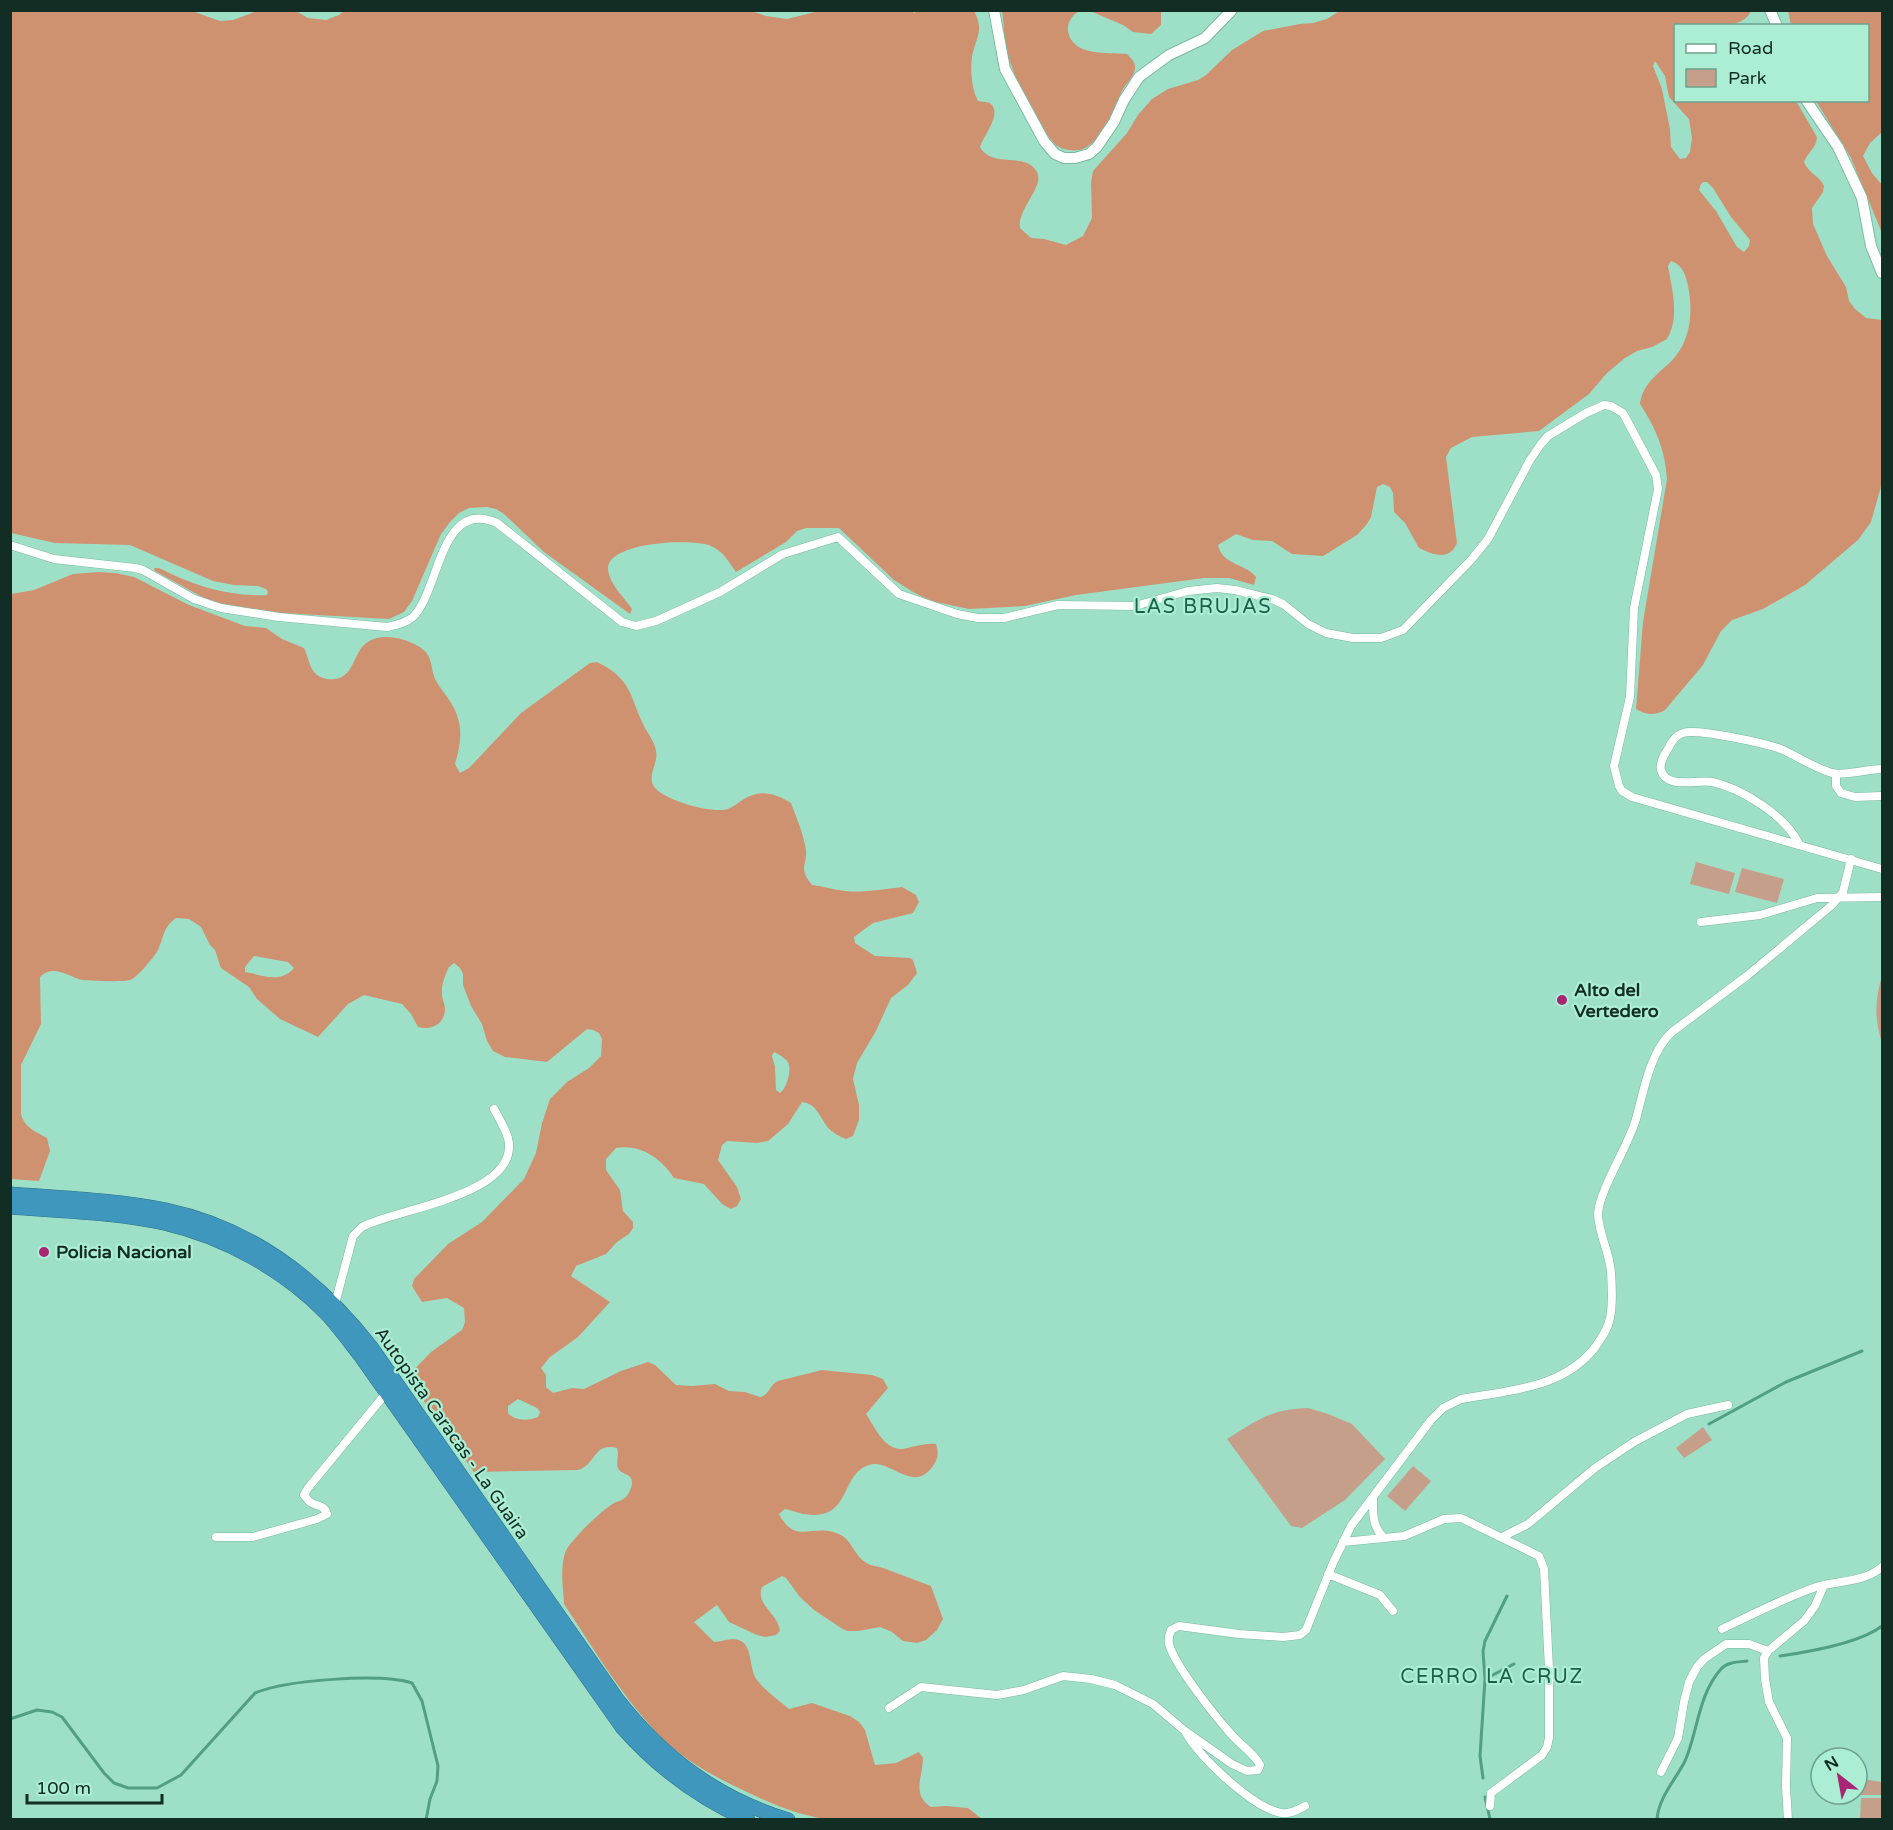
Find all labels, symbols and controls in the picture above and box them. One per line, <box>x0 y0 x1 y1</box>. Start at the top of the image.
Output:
legend <box>1674 24 1869 102</box>
text: Road <box>1728 37 1773 59</box>
text: Park <box>1728 67 1767 89</box>
district label: LAS BRUJAS <box>1134 595 1272 619</box>
place label: Alto del Vertedero <box>1574 979 1659 1022</box>
marker: Alto del Vertedero <box>1555 993 1569 1007</box>
place label: Policia Nacional <box>56 1241 192 1263</box>
marker: Policia Nacional <box>37 1245 51 1259</box>
street label: Autopista Caracas - La Guaira <box>370 1323 534 1543</box>
district label: CERRO LA CRUZ <box>1400 1665 1584 1689</box>
north arrow <box>1809 1746 1869 1806</box>
text: N <box>1821 1752 1842 1776</box>
scale bar <box>27 1767 162 1805</box>
text: 100 m <box>36 1777 91 1799</box>

